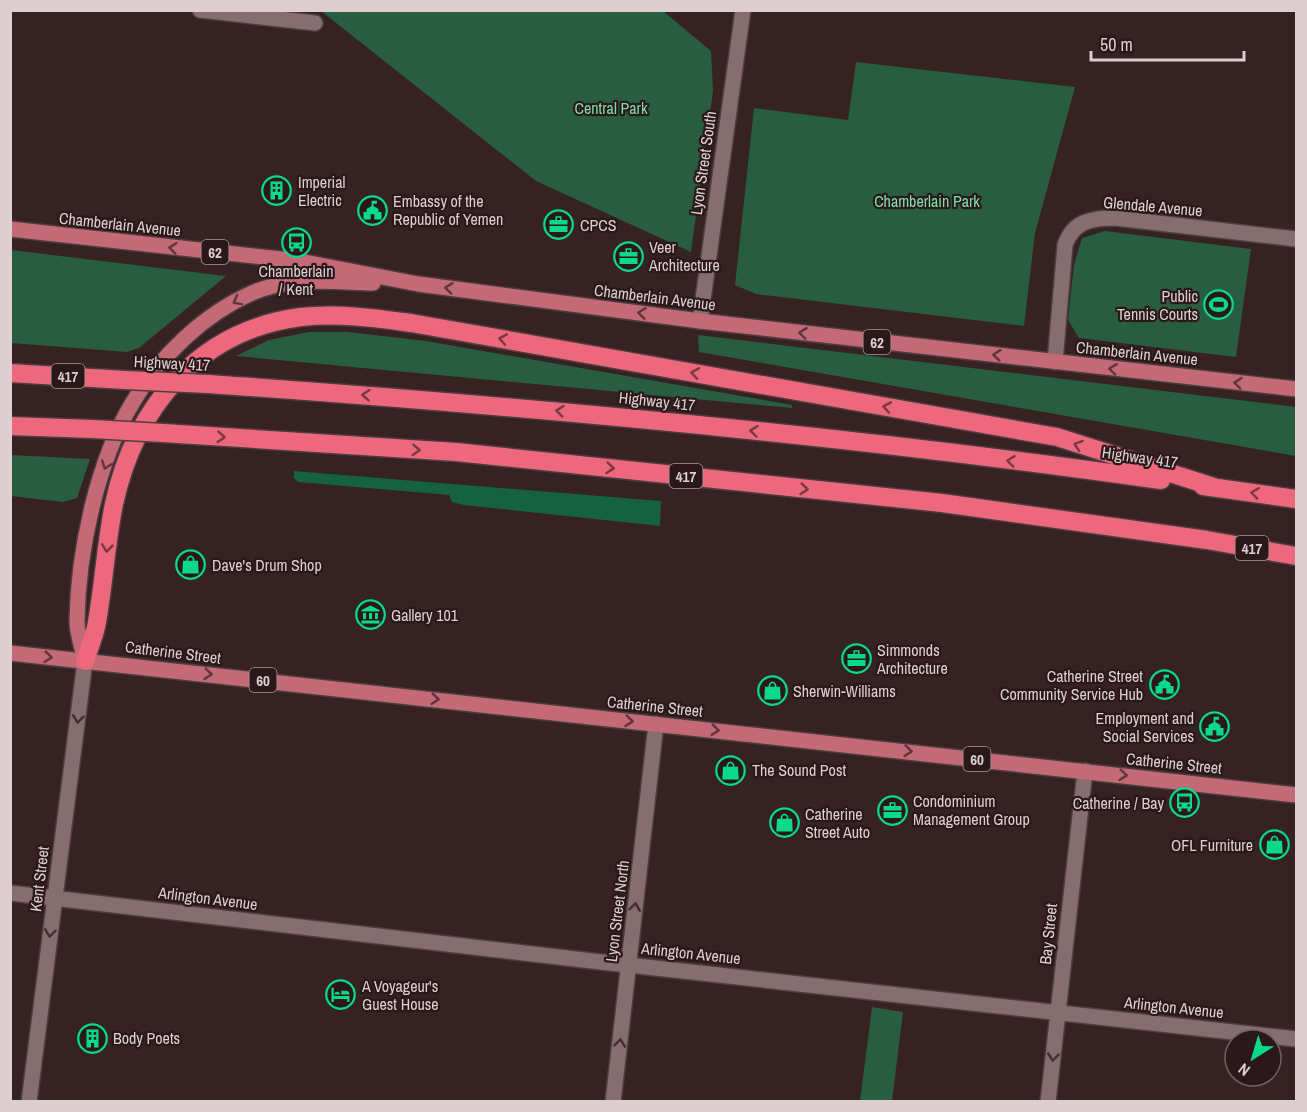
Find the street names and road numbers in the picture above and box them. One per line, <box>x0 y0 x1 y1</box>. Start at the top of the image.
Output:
street label: Lyon Street South <box>685 110 721 216</box>
street label: Glendale Avenue <box>1102 191 1204 221</box>
street label: Chamberlain Avenue <box>58 207 182 241</box>
road number: 62 <box>202 240 228 264</box>
street label: Chamberlain Avenue <box>593 279 717 315</box>
road number: 62 <box>864 330 890 354</box>
street label: Chamberlain Avenue <box>1075 336 1199 370</box>
street label: Highway 417 <box>133 350 211 376</box>
road number: 417 <box>52 364 84 388</box>
street label: Highway 417 <box>618 386 696 416</box>
street label: Highway 417 <box>1101 441 1179 473</box>
road number: 417 <box>670 464 702 488</box>
road number: 417 <box>1236 536 1268 560</box>
street label: Catherine Street <box>124 635 222 669</box>
road number: 60 <box>250 668 276 692</box>
street label: Catherine Street <box>606 690 704 722</box>
road number: 60 <box>964 747 990 771</box>
street label: Catherine Street <box>1125 747 1223 779</box>
street label: Kent Street <box>24 845 54 913</box>
street label: Lyon Street North <box>600 859 634 963</box>
street label: Arlington Avenue <box>156 881 259 915</box>
street label: Bay Street <box>1034 902 1062 966</box>
street label: Arlington Avenue <box>639 937 742 969</box>
street label: Arlington Avenue <box>1122 991 1225 1023</box>

